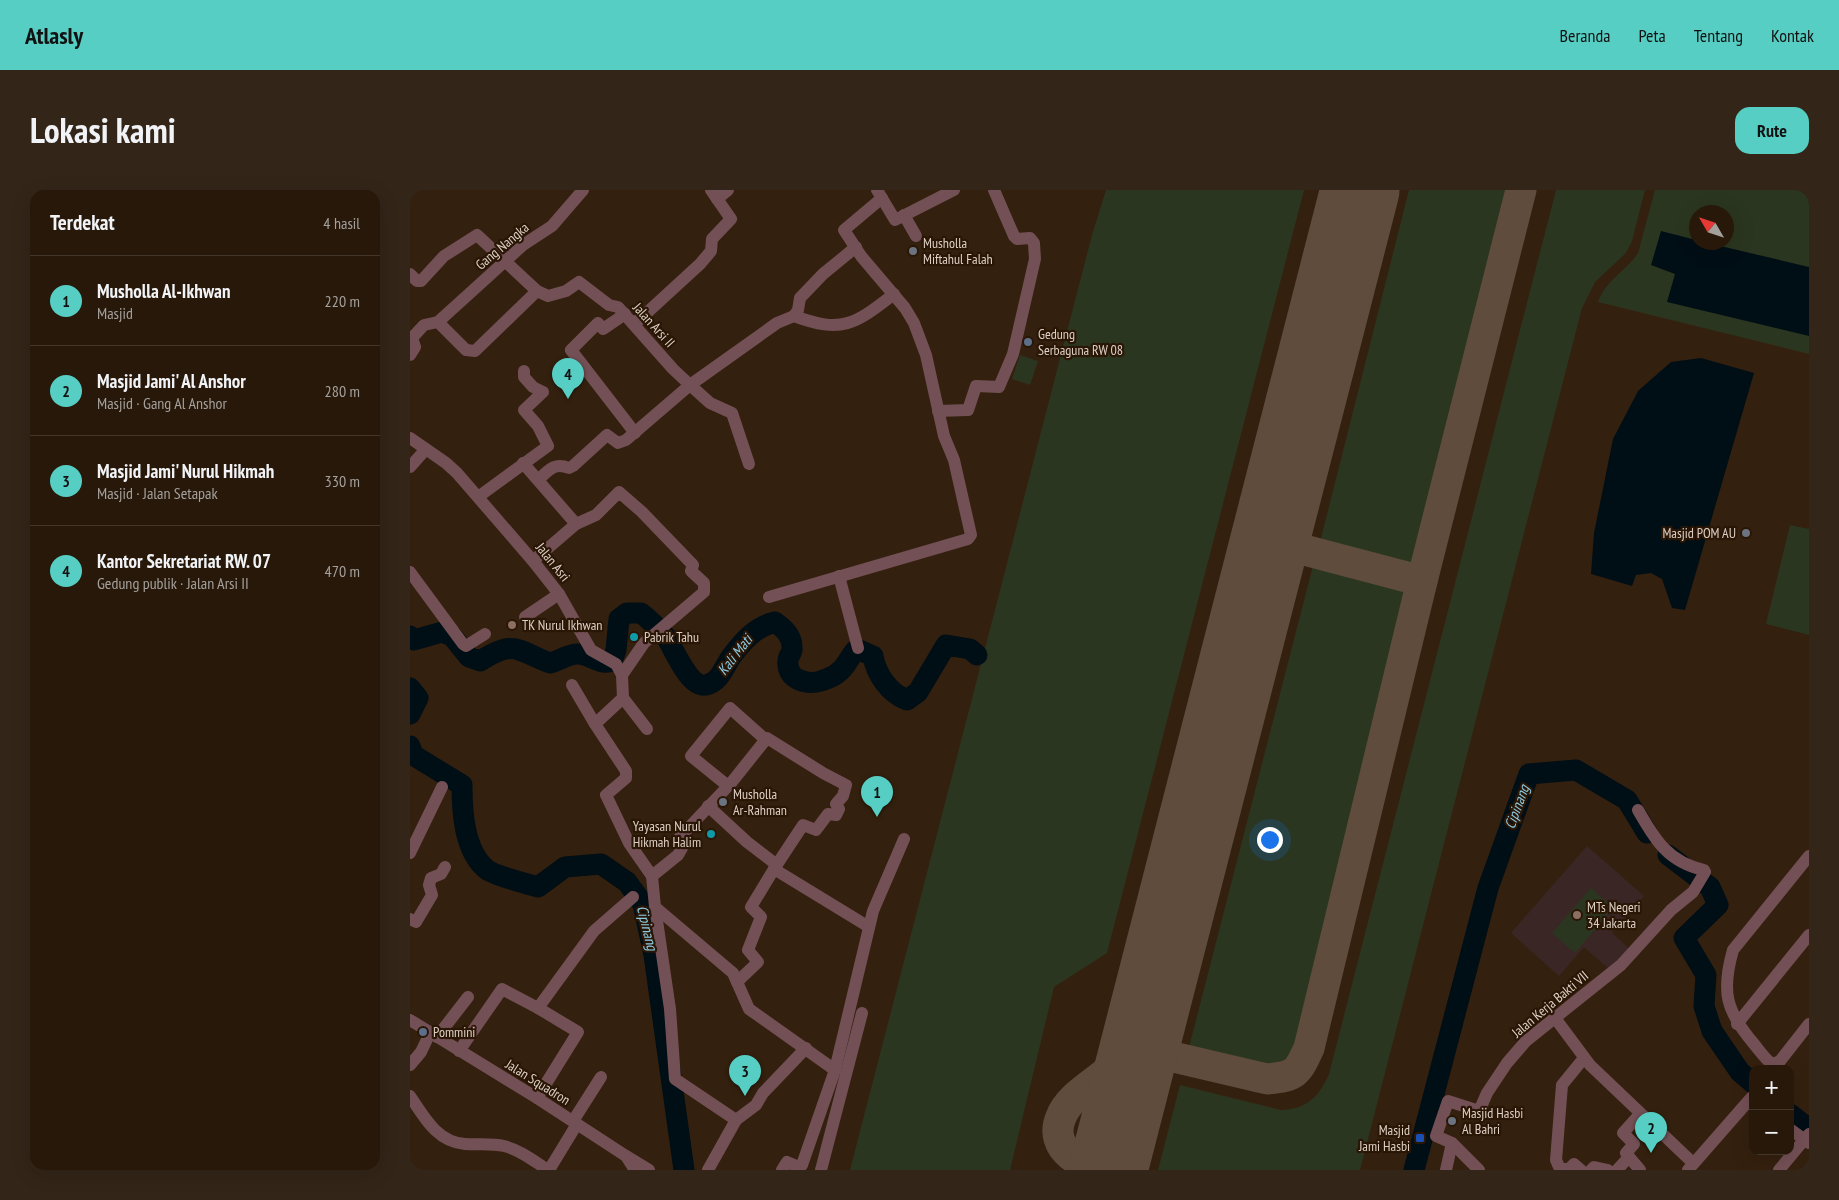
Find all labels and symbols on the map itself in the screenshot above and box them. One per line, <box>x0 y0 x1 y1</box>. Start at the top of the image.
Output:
north arrow <box>1689 205 1734 250</box>
street label: Gang Nangka <box>472 219 532 273</box>
place label: Musholla Miftahul Falah <box>923 234 993 268</box>
marker: Musholla Miftahul Falah <box>907 245 919 257</box>
street label: Jalan Arsi II <box>628 298 679 351</box>
place label: Gedung Serbaguna RW 08 <box>1038 325 1123 359</box>
marker: Gedung Serbaguna RW 08 <box>1022 336 1034 348</box>
pin: 4 <box>552 358 584 399</box>
place label: Masjid POM AU <box>1662 524 1736 542</box>
marker: Masjid POM AU <box>1740 527 1752 539</box>
street label: Jalan Asri <box>531 538 574 585</box>
place label: TK Nurul Ikhwan <box>522 616 602 634</box>
marker: TK Nurul Ikhwan <box>506 619 518 631</box>
place label: Pabrik Tahu <box>644 628 699 646</box>
water label: Kali Mati <box>713 629 757 679</box>
marker: Pabrik Tahu <box>628 631 640 643</box>
pin: 1 <box>861 776 893 817</box>
water label: Cipinang <box>1500 781 1534 831</box>
place label: Musholla Ar-Rahman <box>733 785 787 819</box>
marker: Musholla Ar-Rahman <box>717 796 729 808</box>
place label: Yayasan Nurul Hikmah Halim <box>633 817 702 851</box>
your location <box>1257 827 1283 853</box>
marker: Yayasan Nurul Hikmah Halim <box>705 828 717 840</box>
place label: MTs Negeri 34 Jakarta <box>1587 898 1641 932</box>
water label: Cipinang <box>633 903 663 954</box>
marker: MTs Negeri 34 Jakarta <box>1571 909 1583 921</box>
street label: Jalan Kerja Bakti VII <box>1507 967 1592 1042</box>
place label: Pommini <box>433 1023 475 1041</box>
marker: Pommini <box>417 1026 429 1038</box>
street label: Jalan Squadron <box>502 1055 574 1109</box>
pin: 3 <box>729 1055 761 1096</box>
place label: Masjid Hasbi Al Bahri <box>1462 1104 1523 1138</box>
pin: 2 <box>1635 1112 1667 1153</box>
marker: Masjid Hasbi Al Bahri <box>1446 1115 1458 1127</box>
place label: Masjid Jami Hasbi <box>1358 1121 1410 1155</box>
marker: Masjid Jami Hasbi <box>1414 1132 1426 1144</box>

